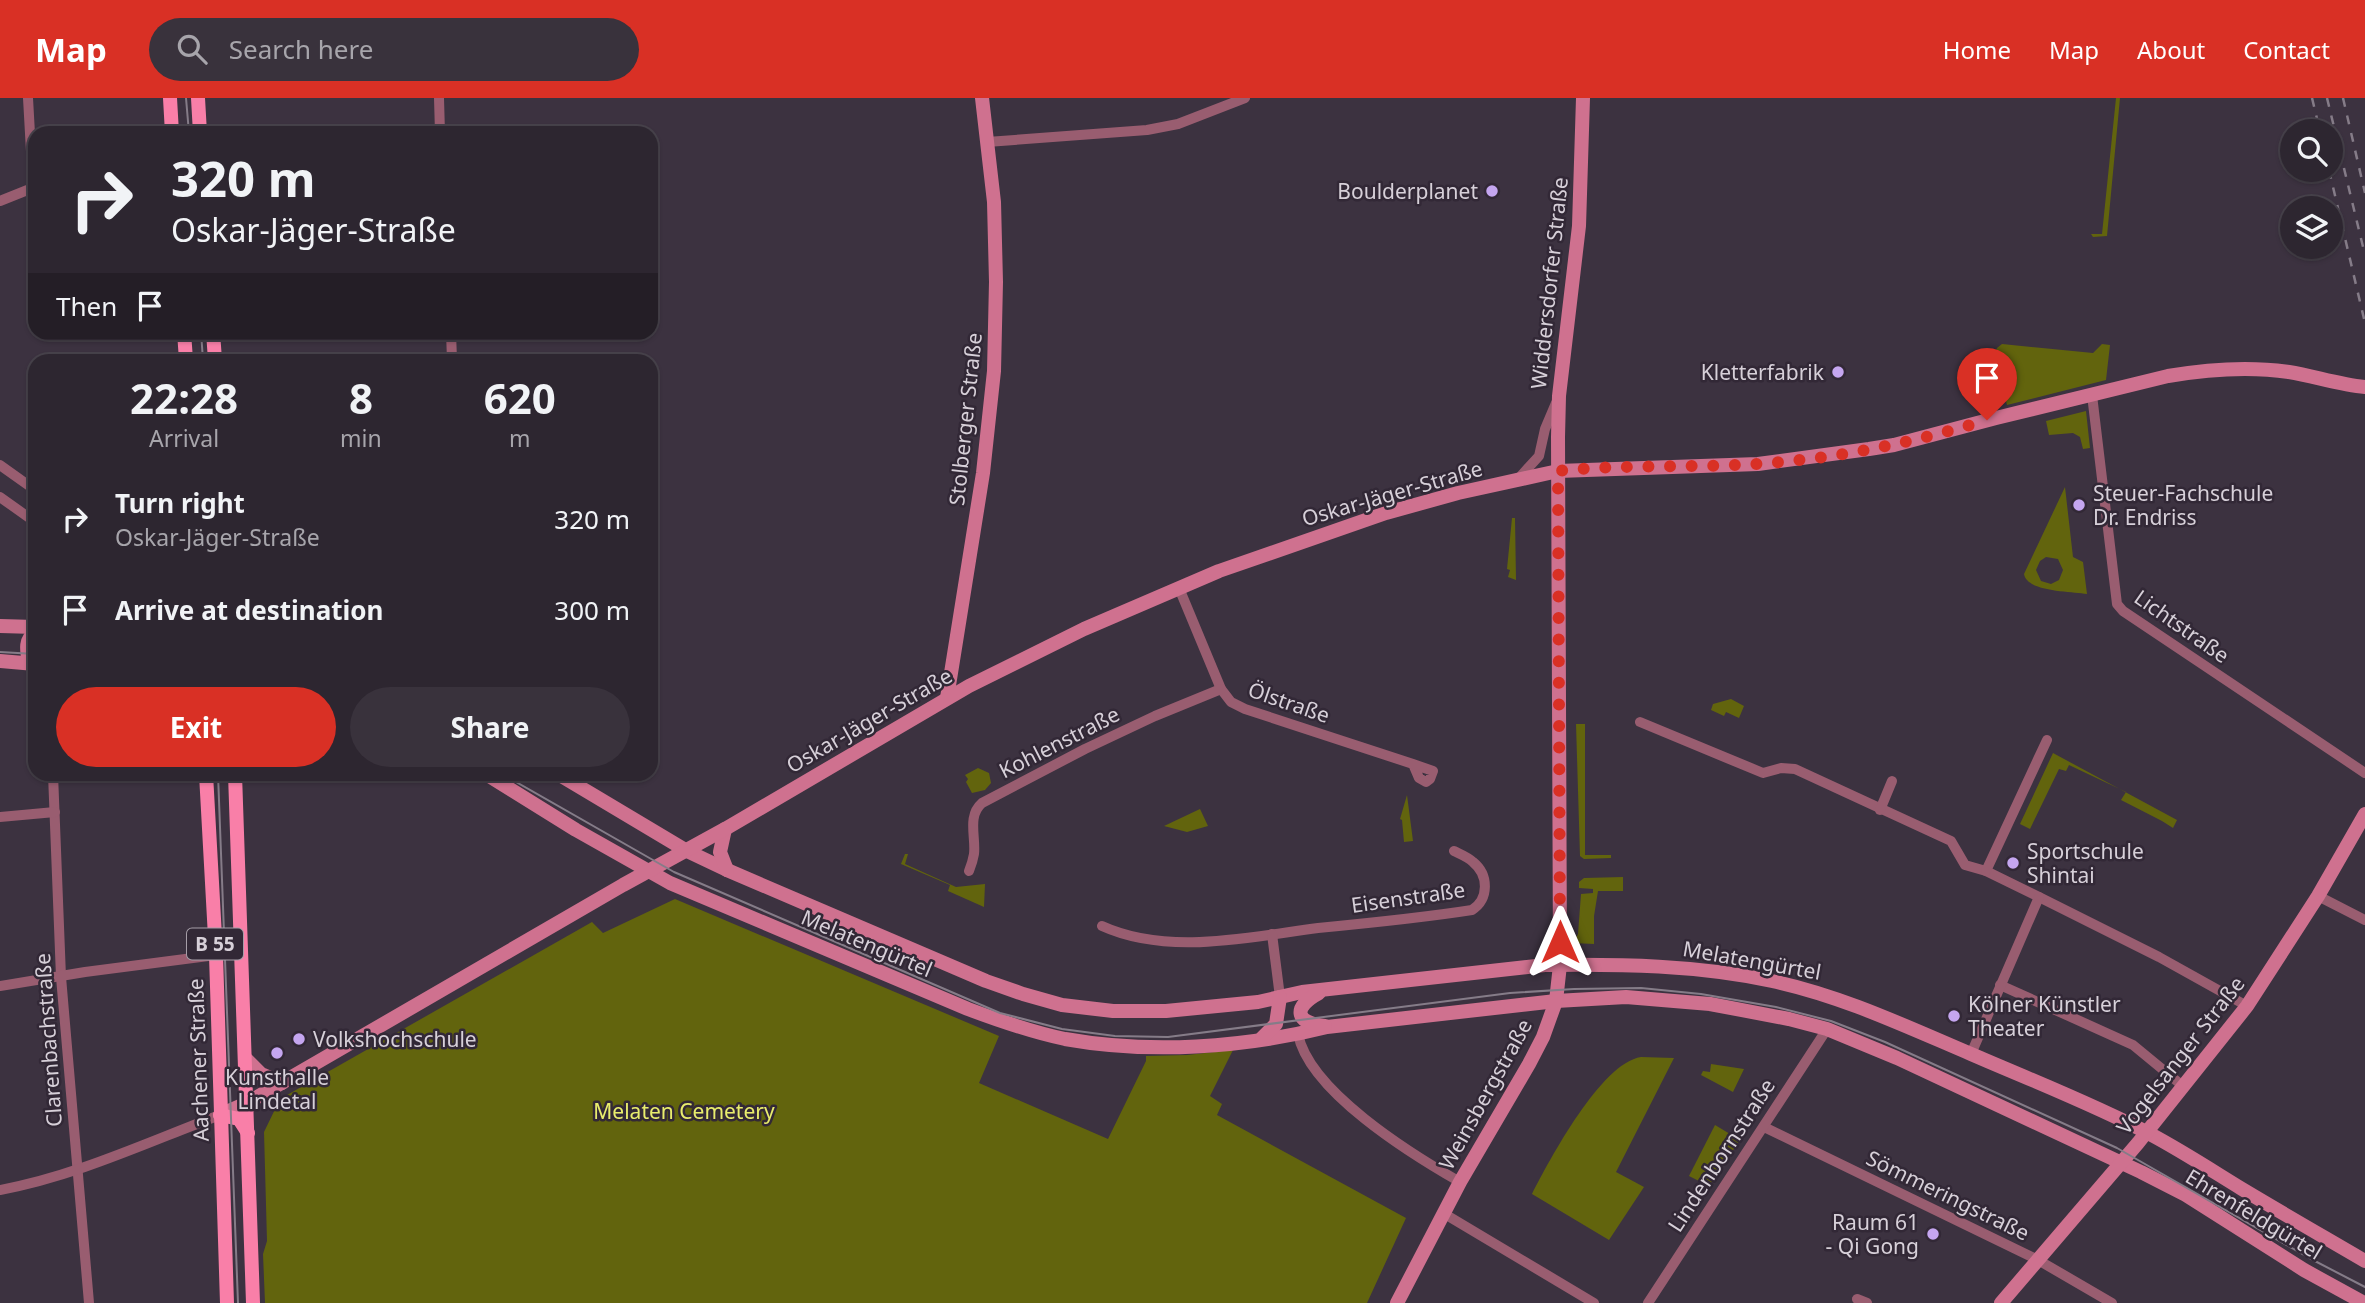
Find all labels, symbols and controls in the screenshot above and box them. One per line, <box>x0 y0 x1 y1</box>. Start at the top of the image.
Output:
search box <box>149 18 639 81</box>
text: Map <box>35 27 107 72</box>
icon: search <box>173 30 211 68</box>
text: Search here <box>229 31 373 67</box>
text: Home <box>1943 33 2011 66</box>
text: Map <box>2049 33 2099 66</box>
text: About <box>2137 33 2205 66</box>
text: Contact <box>2243 33 2330 66</box>
map controls <box>2280 119 2343 259</box>
button: search <box>2280 119 2343 182</box>
text: 320 m <box>171 145 316 211</box>
icon: right <box>56 154 147 245</box>
street label: Widdersdorfer Straße <box>1524 176 1574 390</box>
place label: Boulderplanet <box>1337 177 1478 205</box>
marker: Boulderplanet <box>1484 183 1500 199</box>
button: layers <box>2280 196 2343 259</box>
text: Oskar-Jäger-Straße <box>171 208 456 251</box>
icon: arrive <box>131 287 169 325</box>
text: Then <box>56 288 117 324</box>
street label: Stolberger Straße <box>942 331 988 507</box>
pin <box>1957 348 2017 420</box>
place label: Kletterfabrik <box>1701 358 1825 386</box>
icon: arrive <box>1968 359 2006 397</box>
marker: Kletterfabrik <box>1830 364 1846 380</box>
text: 22:28 <box>130 369 238 426</box>
text: 8 <box>349 369 373 426</box>
text: 620 <box>484 369 556 426</box>
text: Arrival <box>149 422 219 454</box>
text: min <box>340 422 382 454</box>
text: m <box>509 422 531 454</box>
street label: Oskar-Jäger-Straße <box>1298 454 1486 532</box>
place label: Steuer-Fachschule Dr. Endriss <box>2093 479 2273 531</box>
text: Turn right <box>115 485 245 521</box>
marker: Steuer-Fachschule Dr. Endriss <box>2071 497 2087 513</box>
icon: right <box>56 500 94 538</box>
text: 320 m <box>554 501 630 537</box>
text: Oskar-Jäger-Straße <box>115 521 320 553</box>
street label: Lichtstraße <box>2129 583 2235 669</box>
icon: arrive <box>56 591 94 629</box>
text: Arrive at destination <box>115 592 384 628</box>
text: 300 m <box>554 592 630 628</box>
street label: Oskar-Jäger-Straße <box>781 661 957 779</box>
street label: Ölstraße <box>1244 675 1334 729</box>
button: Exit <box>56 687 336 767</box>
button: Share <box>350 687 630 767</box>
street label: Kohlenstraße <box>994 700 1124 784</box>
place label: Sportschule Shintai <box>2027 837 2144 889</box>
marker: Sportschule Shintai <box>2005 855 2021 871</box>
street label: Eisenstraße <box>1349 875 1467 919</box>
street label: Melatengürtel <box>797 903 937 983</box>
position arrow <box>1523 905 1597 979</box>
road number: B 55 <box>187 929 243 960</box>
street label: Melatengürtel <box>1681 934 1823 986</box>
street label: Clarenbachstraße <box>28 952 68 1128</box>
street label: Vogelsanger Straße <box>2110 970 2250 1140</box>
street label: Aachener Straße <box>181 978 215 1142</box>
place label: Kölner Künstler Theater <box>1968 990 2121 1042</box>
marker: Kölner Künstler Theater <box>1946 1008 1962 1024</box>
street label: Weinsbergstraße <box>1432 1014 1538 1174</box>
place label: Volkshochschule <box>313 1025 477 1053</box>
marker: Volkshochschule <box>291 1031 307 1047</box>
marker: Kunsthalle Lindetal <box>269 1045 285 1061</box>
place label: Kunsthalle Lindetal <box>225 1063 329 1115</box>
street label: Lindenbornstraße <box>1661 1073 1781 1237</box>
park label: Melaten Cemetery <box>593 1097 775 1125</box>
street label: Sömmeringstraße <box>1862 1143 2034 1247</box>
street label: Ehrenfeldgürtel <box>2181 1162 2327 1266</box>
place label: Raum 61 - Qi Gong <box>1826 1208 1919 1260</box>
marker: Raum 61 - Qi Gong <box>1925 1226 1941 1242</box>

